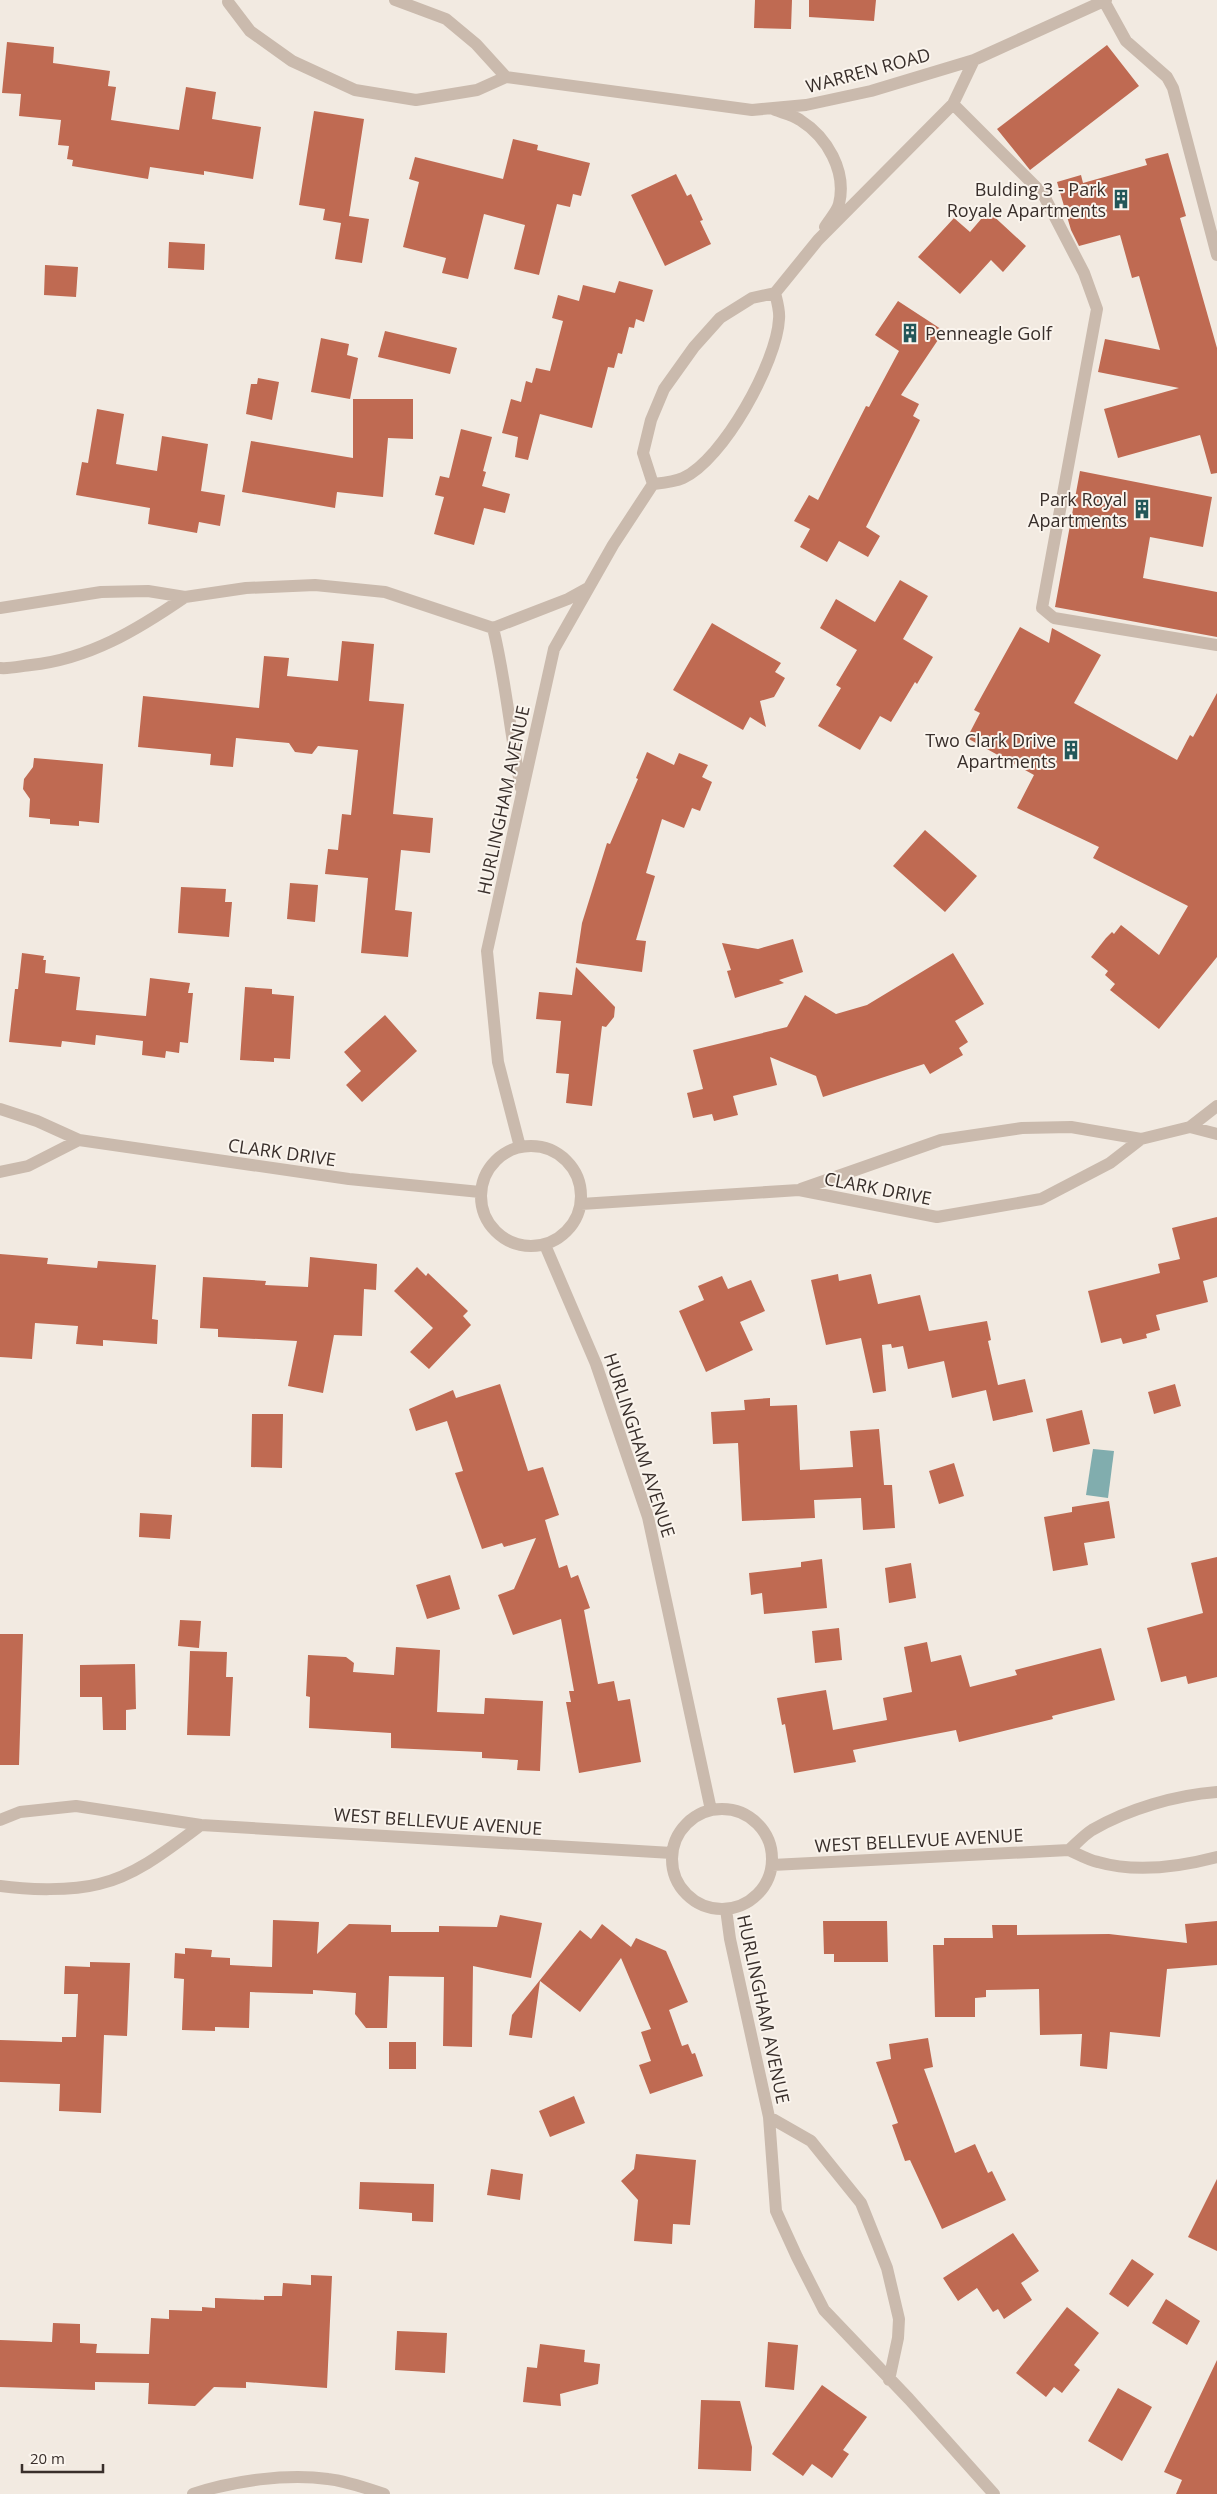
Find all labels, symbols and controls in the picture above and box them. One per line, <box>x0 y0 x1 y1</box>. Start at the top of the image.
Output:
street label: WARREN ROAD <box>803 42 933 98</box>
place label: Bulding 3 - Park Royale Apartments <box>947 177 1107 222</box>
building icon: Bulding 3 - Park Royale Apartments <box>1110 188 1132 210</box>
place label: Penneagle Golf <box>925 321 1053 345</box>
building icon: Penneagle Golf <box>899 322 921 344</box>
place label: Park Royal Apartments <box>1028 487 1127 532</box>
building icon: Park Royal Apartments <box>1131 498 1153 520</box>
street label: HURLINGHAM AVENUE <box>471 703 535 897</box>
place label: Two Clark Drive Apartments <box>925 728 1056 773</box>
building icon: Two Clark Drive Apartments <box>1060 739 1082 761</box>
street label: CLARK DRIVE <box>226 1133 338 1171</box>
street label: CLARK DRIVE <box>822 1166 934 1210</box>
street label: HURLINGHAM AVENUE <box>599 1350 681 1540</box>
street label: WEST BELLEVUE AVENUE <box>333 1802 543 1840</box>
street label: WEST BELLEVUE AVENUE <box>814 1823 1024 1857</box>
street label: HURLINGHAM AVENUE <box>732 1912 796 2106</box>
scale bar <box>22 2442 104 2474</box>
text: 20 m <box>30 2448 65 2468</box>

